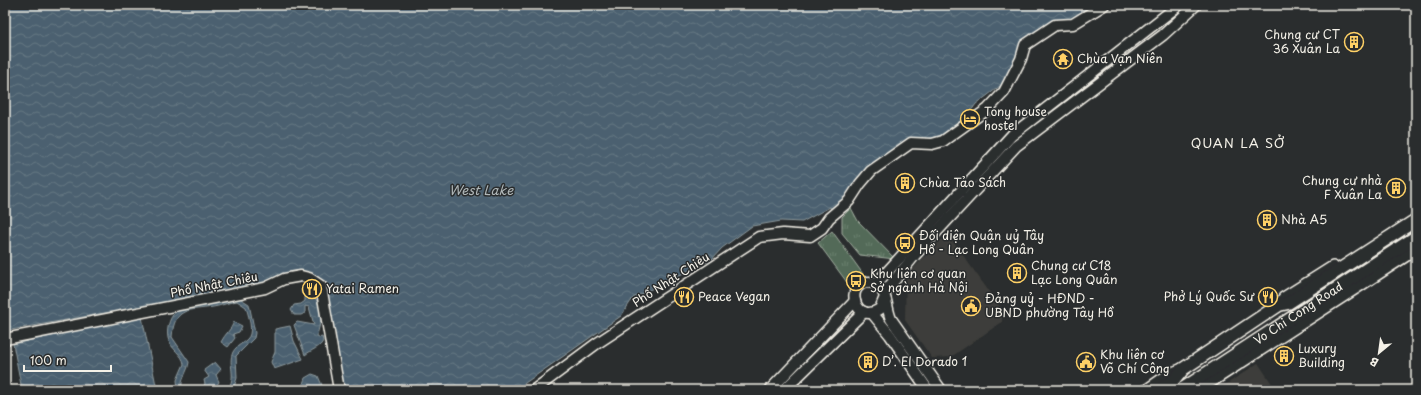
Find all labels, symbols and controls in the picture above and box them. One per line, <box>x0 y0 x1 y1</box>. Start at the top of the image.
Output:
place label: Chung cư CT 36 Xuân La <box>1264 25 1341 57</box>
building icon: Chung cư CT 36 Xuân La <box>1343 31 1365 53</box>
temple icon: Chùa Vạn Niên <box>1052 48 1074 70</box>
place label: Chùa Vạn Niên <box>1077 49 1163 67</box>
place label: Tony house hostel <box>984 102 1048 134</box>
hotel icon: Tony house hostel <box>959 108 981 130</box>
district label: QUAN LA SỞ <box>1191 133 1285 152</box>
place label: Chung cư nhà F Xuân La <box>1302 171 1383 203</box>
building icon: Chùa Tảo Sách <box>894 172 916 194</box>
place label: Chùa Tảo Sách <box>919 173 1006 191</box>
building icon: Chung cư nhà F Xuân La <box>1385 177 1407 199</box>
water label: West Lake <box>449 180 514 199</box>
building icon: Nhà A5 <box>1256 209 1278 231</box>
place label: Nhà A5 <box>1281 210 1327 228</box>
place label: Đối diện Quận uỷ Tây Hồ - Lạc Long Quân <box>919 226 1044 258</box>
bus stop icon: Đối diện Quận uỷ Tây Hồ - Lạc Long Quân <box>894 232 916 254</box>
street label: Phố Nhật Chiêu <box>628 247 712 311</box>
place label: Chung cư C18 Lạc Long Quân <box>1031 256 1117 288</box>
building icon: Chung cư C18 Lạc Long Quân <box>1006 262 1028 284</box>
place label: Khu liên cơ quan Sở ngành Hà Nội <box>870 264 968 296</box>
street label: Phố Nhật Chiêu <box>169 267 259 301</box>
bus stop icon: Khu liên cơ quan Sở ngành Hà Nội <box>845 270 867 292</box>
street label: Vo Chi Cong Road <box>1250 277 1346 348</box>
restaurant icon: Yatai Ramen <box>301 278 323 300</box>
place label: Yatai Ramen <box>326 279 399 297</box>
restaurant icon: Peace Vegan <box>673 286 695 308</box>
restaurant icon: Phở Lý Quốc Sư <box>1257 286 1279 308</box>
place label: Peace Vegan <box>698 287 770 305</box>
place label: Phở Lý Quốc Sư <box>1164 287 1255 305</box>
place label: Đảng uỷ - HĐND - UBND phường Tây Hồ <box>985 289 1114 321</box>
public building icon: Đảng uỷ - HĐND - UBND phường Tây Hồ <box>960 295 982 317</box>
north arrow <box>1359 333 1399 373</box>
place label: Luxury Building <box>1298 339 1345 371</box>
place label: Khu liên cơ Võ Chí Công <box>1100 345 1170 377</box>
building icon: Luxury Building <box>1273 345 1295 367</box>
scale bar <box>24 347 111 373</box>
text: 100 m <box>30 351 67 369</box>
building icon: D’. El Dorado 1 <box>857 351 879 373</box>
public building icon: Khu liên cơ Võ Chí Công <box>1075 351 1097 373</box>
place label: D’. El Dorado 1 <box>882 352 967 370</box>
text: B <box>1366 353 1381 371</box>

